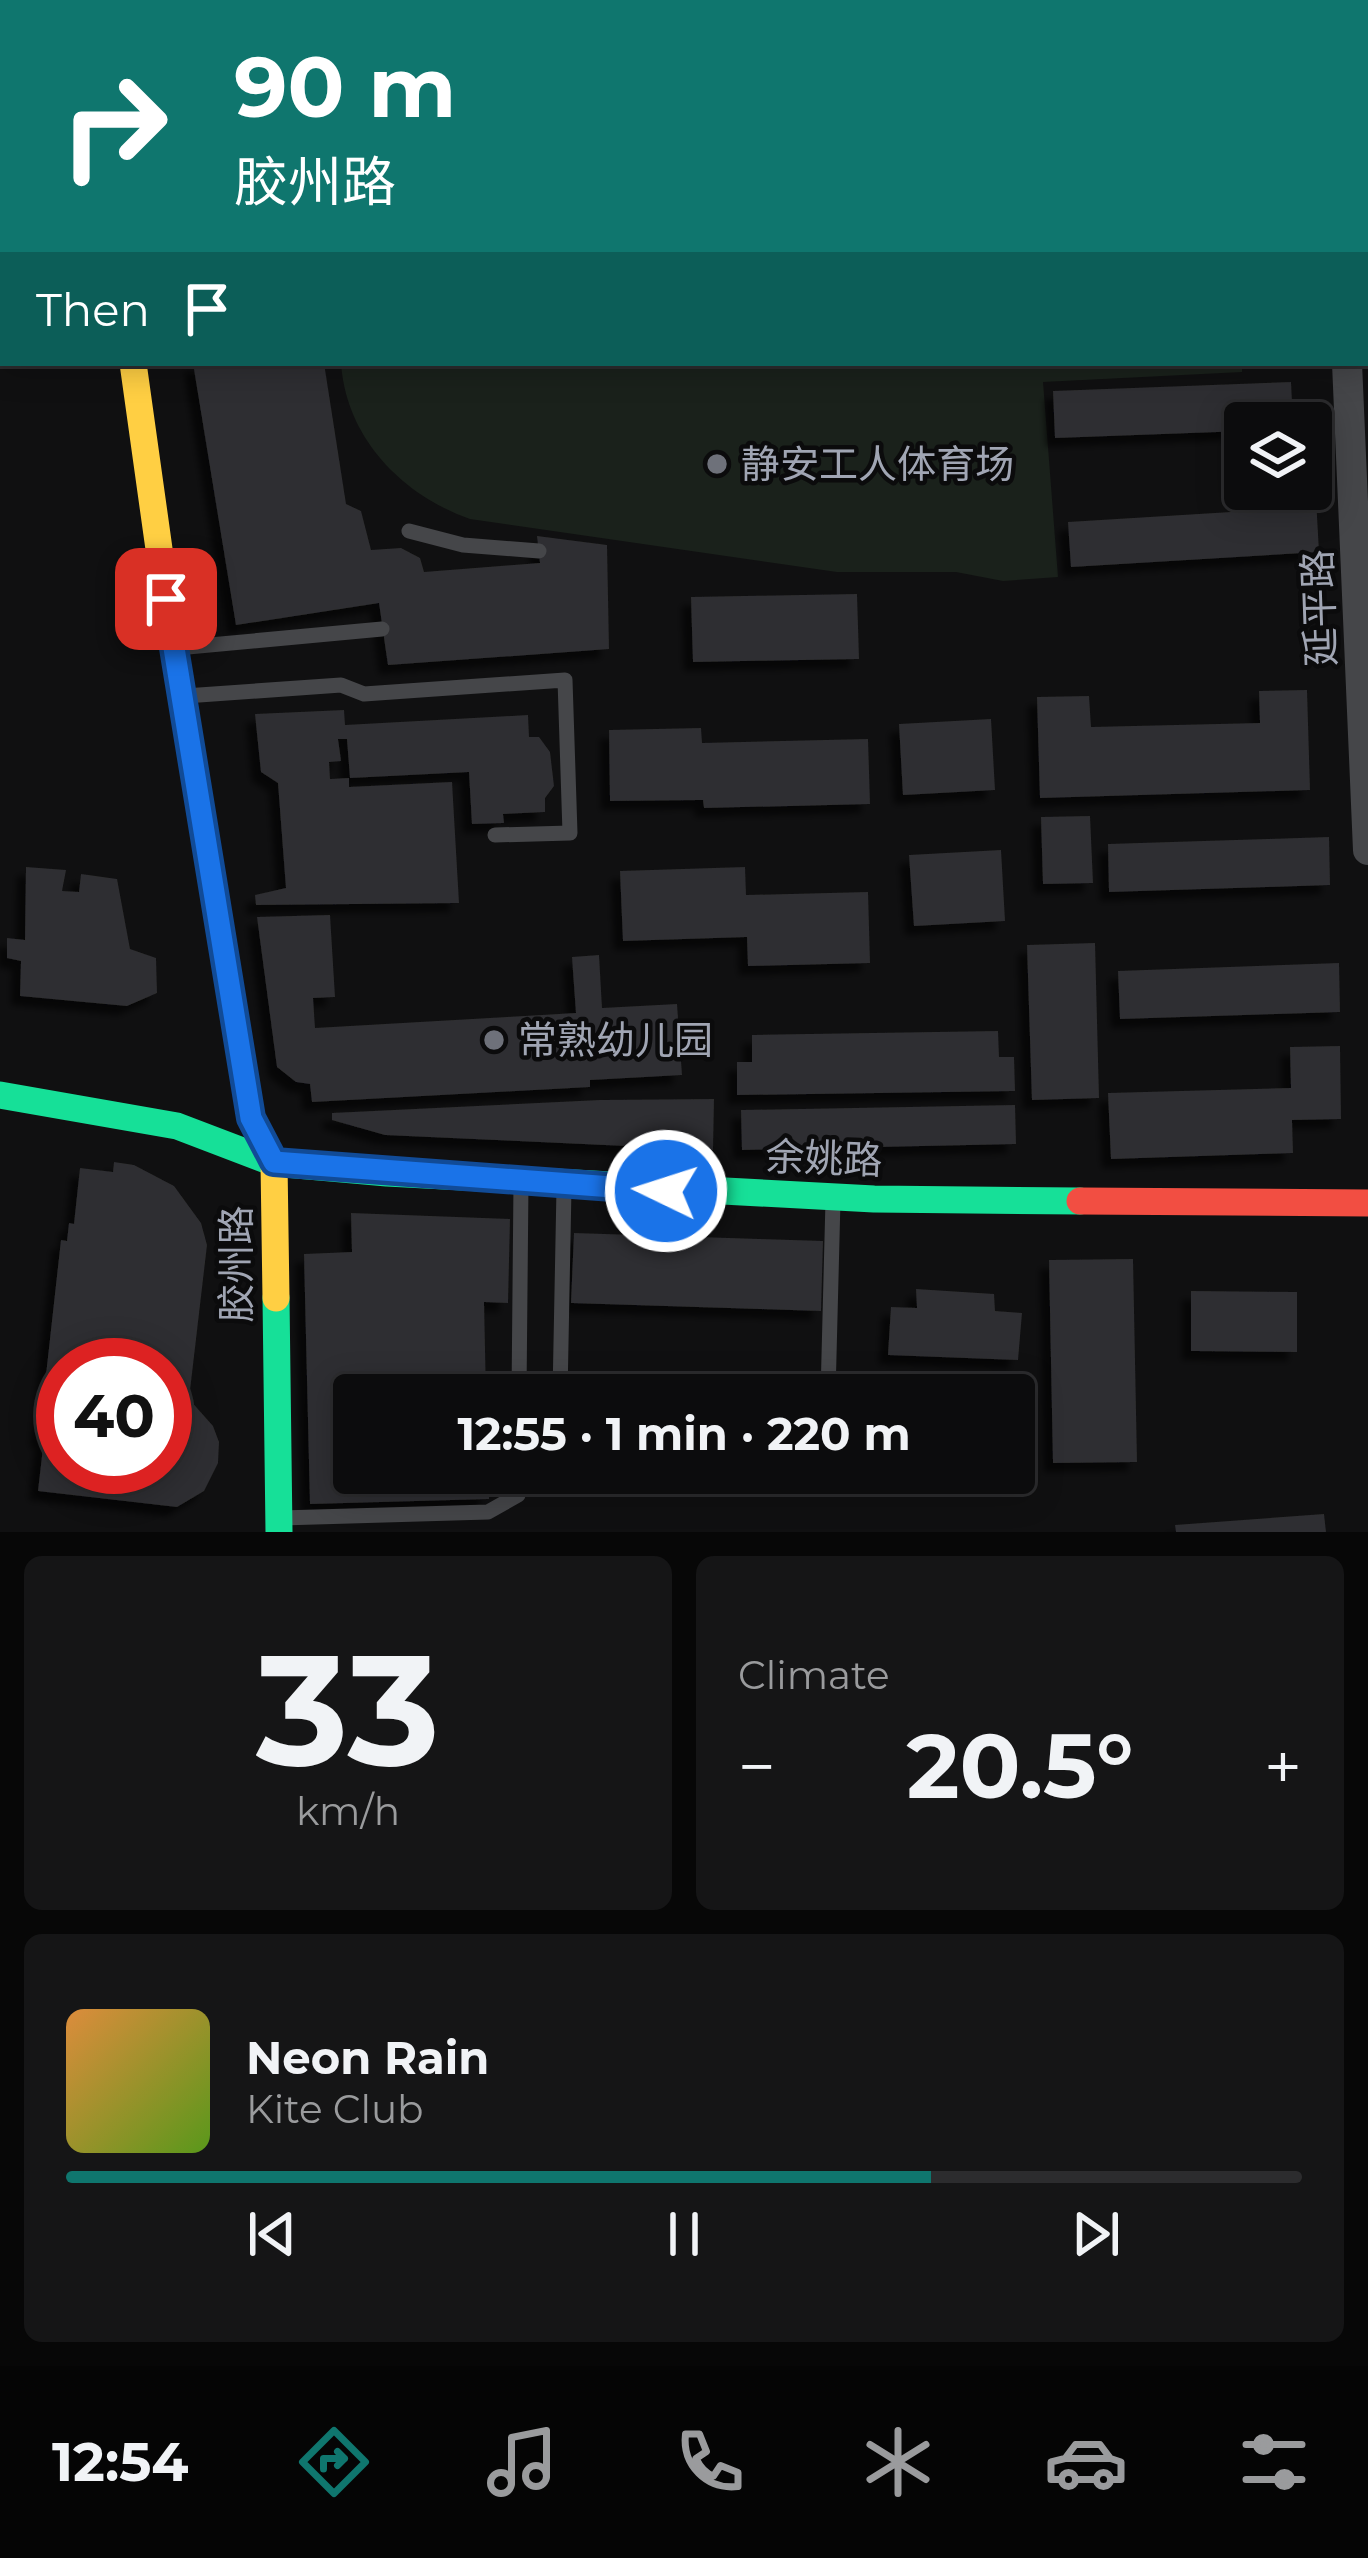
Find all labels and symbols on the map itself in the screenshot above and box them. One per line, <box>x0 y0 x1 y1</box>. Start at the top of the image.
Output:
place label: 静安工人体育场 <box>741 440 1014 488</box>
marker: 静安工人体育场 <box>704 451 730 477</box>
pin <box>115 548 217 650</box>
street label: 延平路 <box>1293 549 1345 667</box>
place label: 常熟幼儿园 <box>518 1016 713 1064</box>
marker: 常熟幼儿园 <box>481 1027 507 1053</box>
position arrow <box>603 1128 729 1254</box>
street label: 余姚路 <box>765 1132 883 1184</box>
street label: 胶州路 <box>212 1205 260 1323</box>
speed limit sign: 40 <box>36 1338 192 1494</box>

